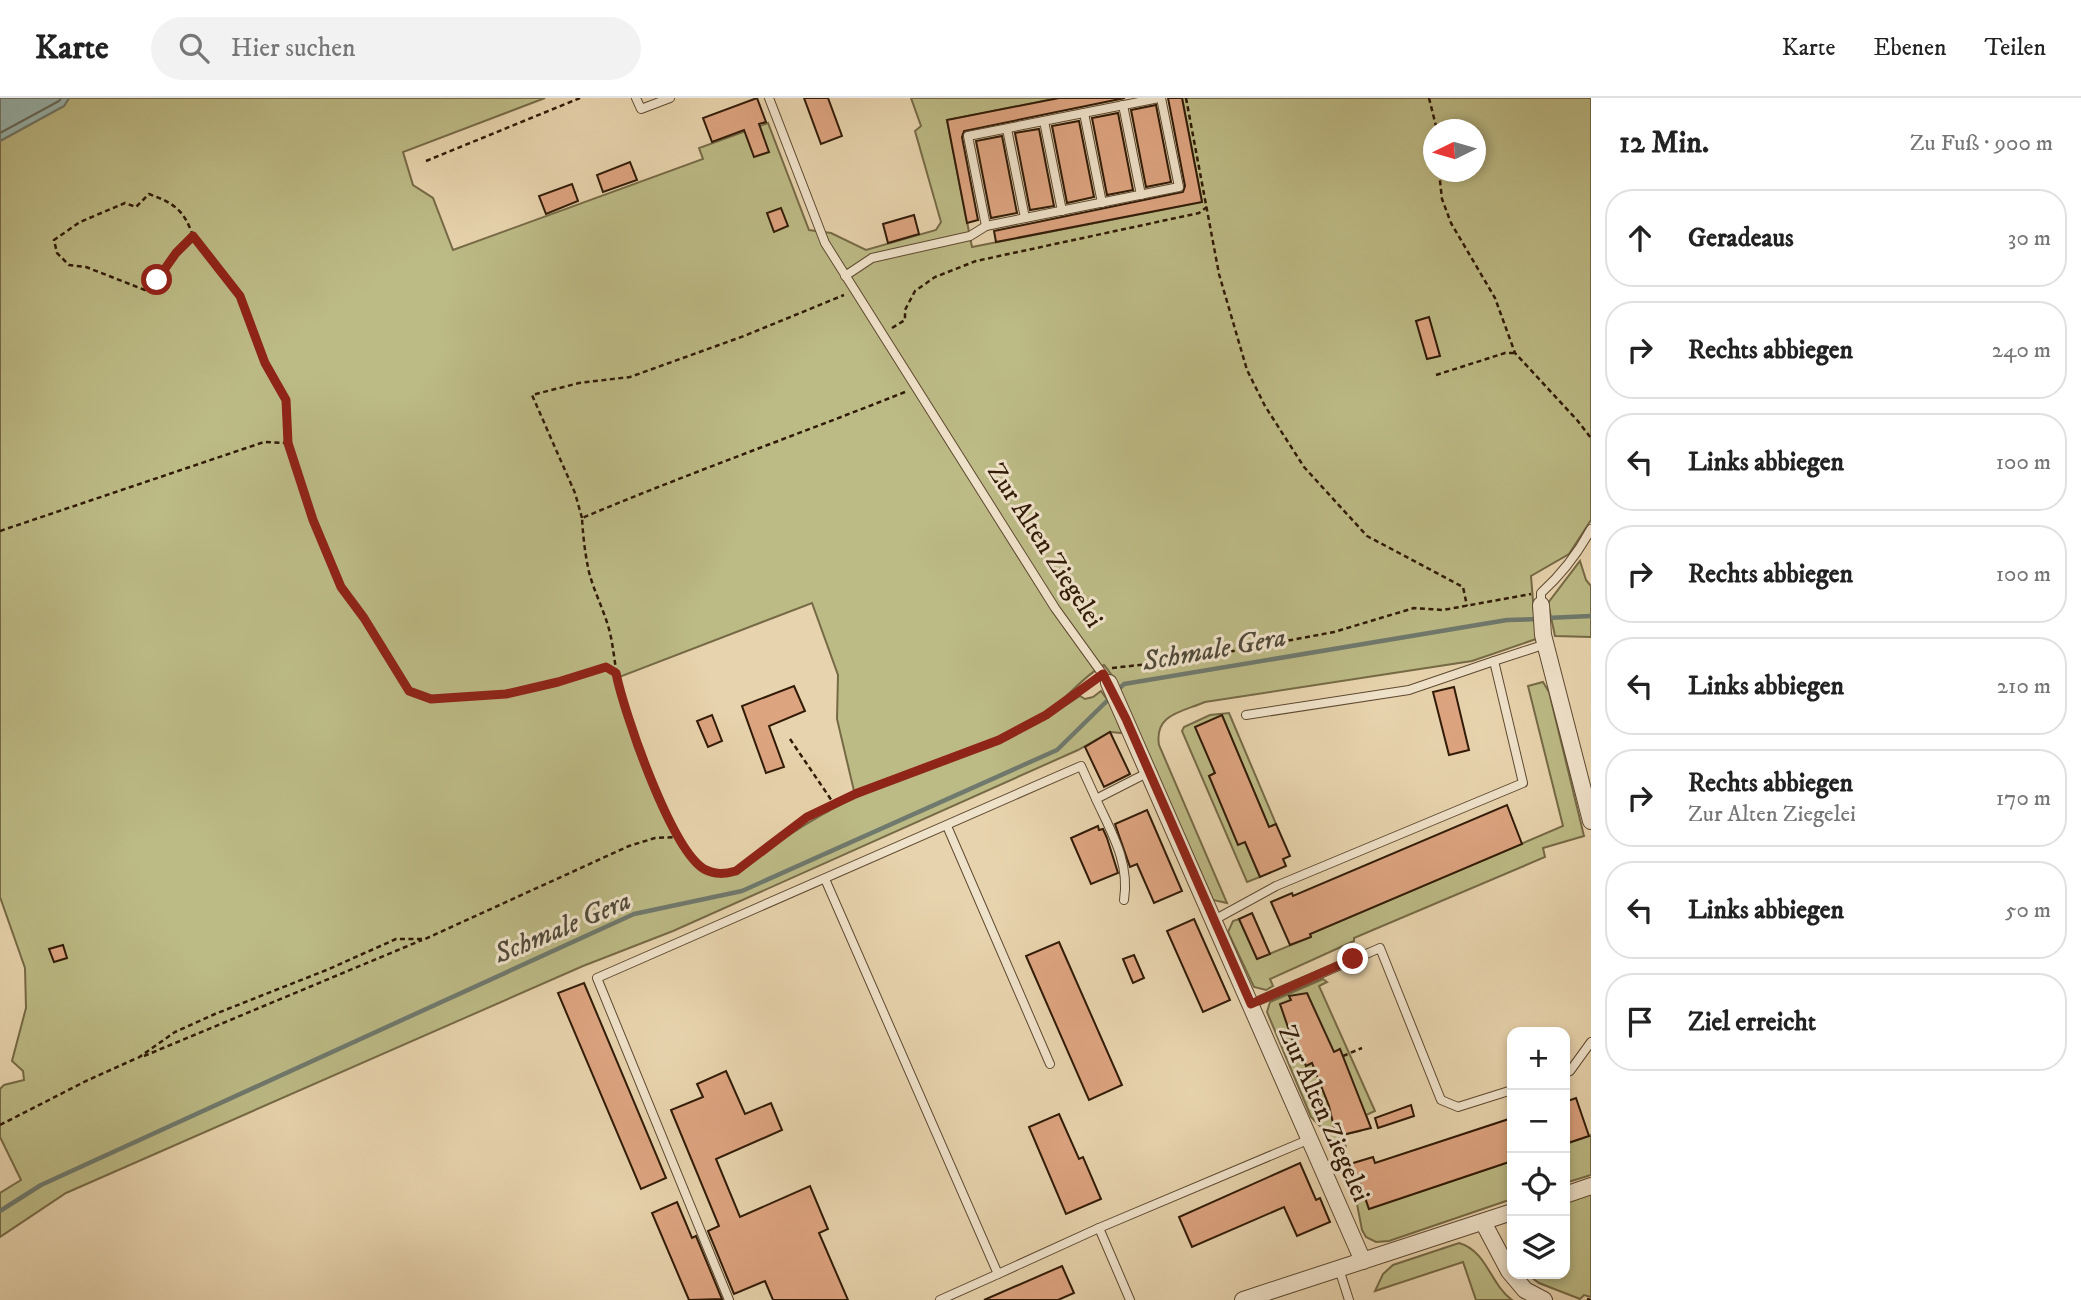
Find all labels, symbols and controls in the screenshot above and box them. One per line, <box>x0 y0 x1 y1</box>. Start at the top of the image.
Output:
search box <box>151 17 641 80</box>
text: Karte <box>35 28 109 69</box>
icon: search <box>175 29 213 67</box>
text: Hier suchen <box>231 32 356 65</box>
text: Karte <box>1782 33 1835 63</box>
text: Ebenen <box>1873 33 1947 63</box>
text: Teilen <box>1985 33 2046 63</box>
north arrow <box>1423 119 1486 182</box>
text: 12 Min. <box>1619 125 1709 162</box>
text: Zu Fuß · 900 m <box>1910 129 2053 158</box>
icon: ahead <box>1621 219 1659 257</box>
text: Geradeaus <box>1688 222 1794 255</box>
text: 30 m <box>2008 224 2051 253</box>
route start <box>141 264 172 295</box>
icon: right <box>1621 331 1659 369</box>
text: Rechts abbiegen <box>1688 334 1853 367</box>
text: 240 m <box>1992 336 2051 365</box>
icon: left <box>1621 443 1659 481</box>
text: Links abbiegen <box>1688 446 1844 479</box>
text: 100 m <box>1996 448 2051 477</box>
street label: Zur Alten Ziegelei <box>979 457 1110 634</box>
icon: right <box>1621 555 1659 593</box>
text: Rechts abbiegen <box>1688 558 1853 591</box>
text: 100 m <box>1996 560 2051 589</box>
water label: Schmale Gera <box>1139 620 1289 679</box>
icon: left <box>1621 667 1659 705</box>
text: Links abbiegen <box>1688 670 1844 703</box>
text: 210 m <box>1997 672 2051 701</box>
text: Rechts abbiegen <box>1688 767 1853 800</box>
icon: right <box>1621 779 1659 817</box>
text: 170 m <box>1996 784 2051 813</box>
text: Zur Alten Ziegelei <box>1688 800 1856 829</box>
water label: Schmale Gera <box>488 883 636 972</box>
icon: left <box>1621 891 1659 929</box>
text: Links abbiegen <box>1688 894 1844 927</box>
text: 50 m <box>2005 896 2051 925</box>
route end <box>1337 943 1368 974</box>
icon: arrive <box>1621 1003 1659 1041</box>
text: Ziel erreicht <box>1688 1006 1816 1039</box>
street label: Zur Alten Ziegelei <box>1270 1020 1377 1207</box>
map controls <box>1507 1027 1570 1279</box>
button: + <box>1507 1027 1570 1090</box>
button: − <box>1507 1090 1570 1153</box>
button: locate <box>1507 1153 1570 1216</box>
button: layers <box>1507 1216 1570 1279</box>

